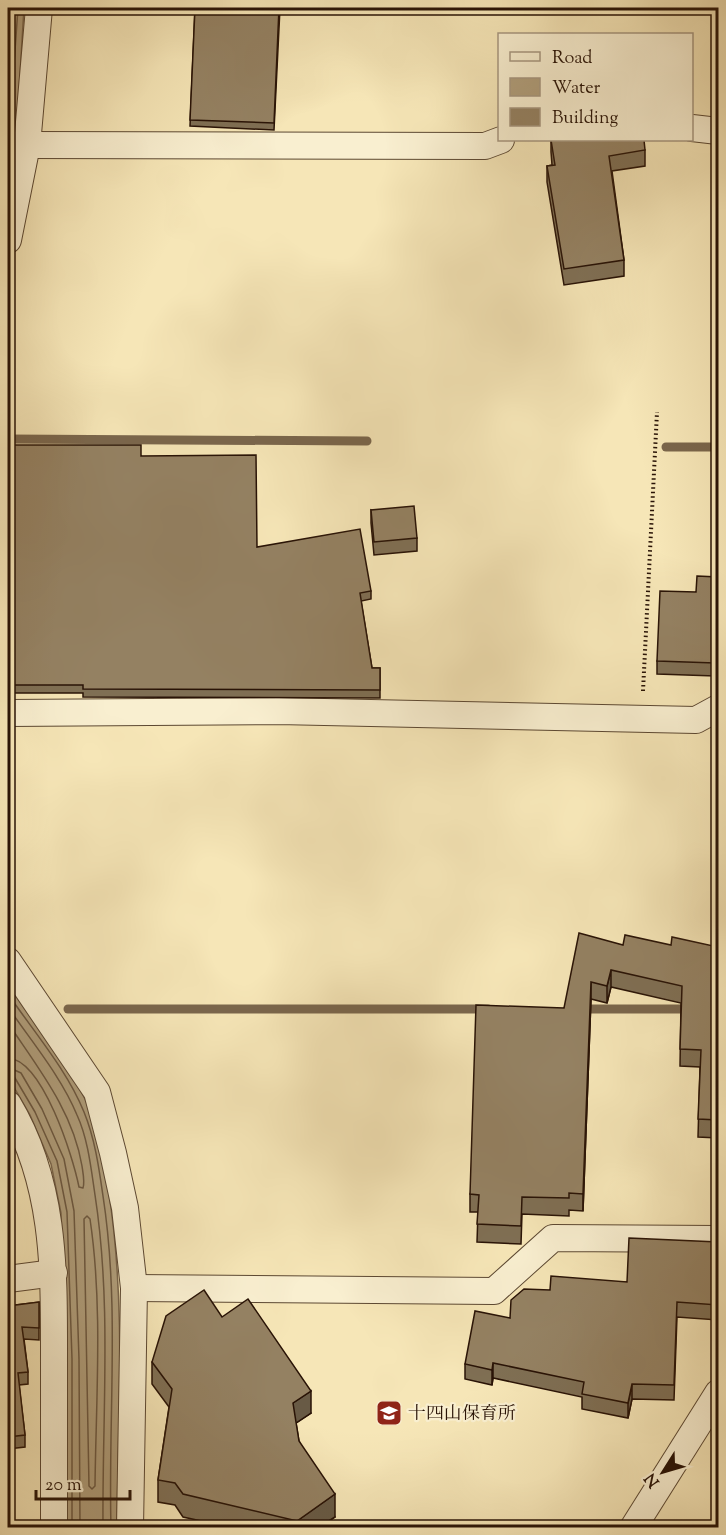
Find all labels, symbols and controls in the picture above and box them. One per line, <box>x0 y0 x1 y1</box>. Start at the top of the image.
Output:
legend <box>498 33 693 141</box>
text: Road <box>552 46 592 72</box>
text: Water <box>552 76 601 102</box>
text: Building <box>552 106 618 132</box>
school or university icon: 十四山保育所 <box>374 1398 404 1428</box>
place label: 十四山保育所 <box>408 1402 516 1428</box>
north arrow <box>633 1442 693 1502</box>
scale bar <box>36 1463 130 1501</box>
text: N <box>640 1467 666 1492</box>
text: 20 m <box>45 1473 82 1499</box>

